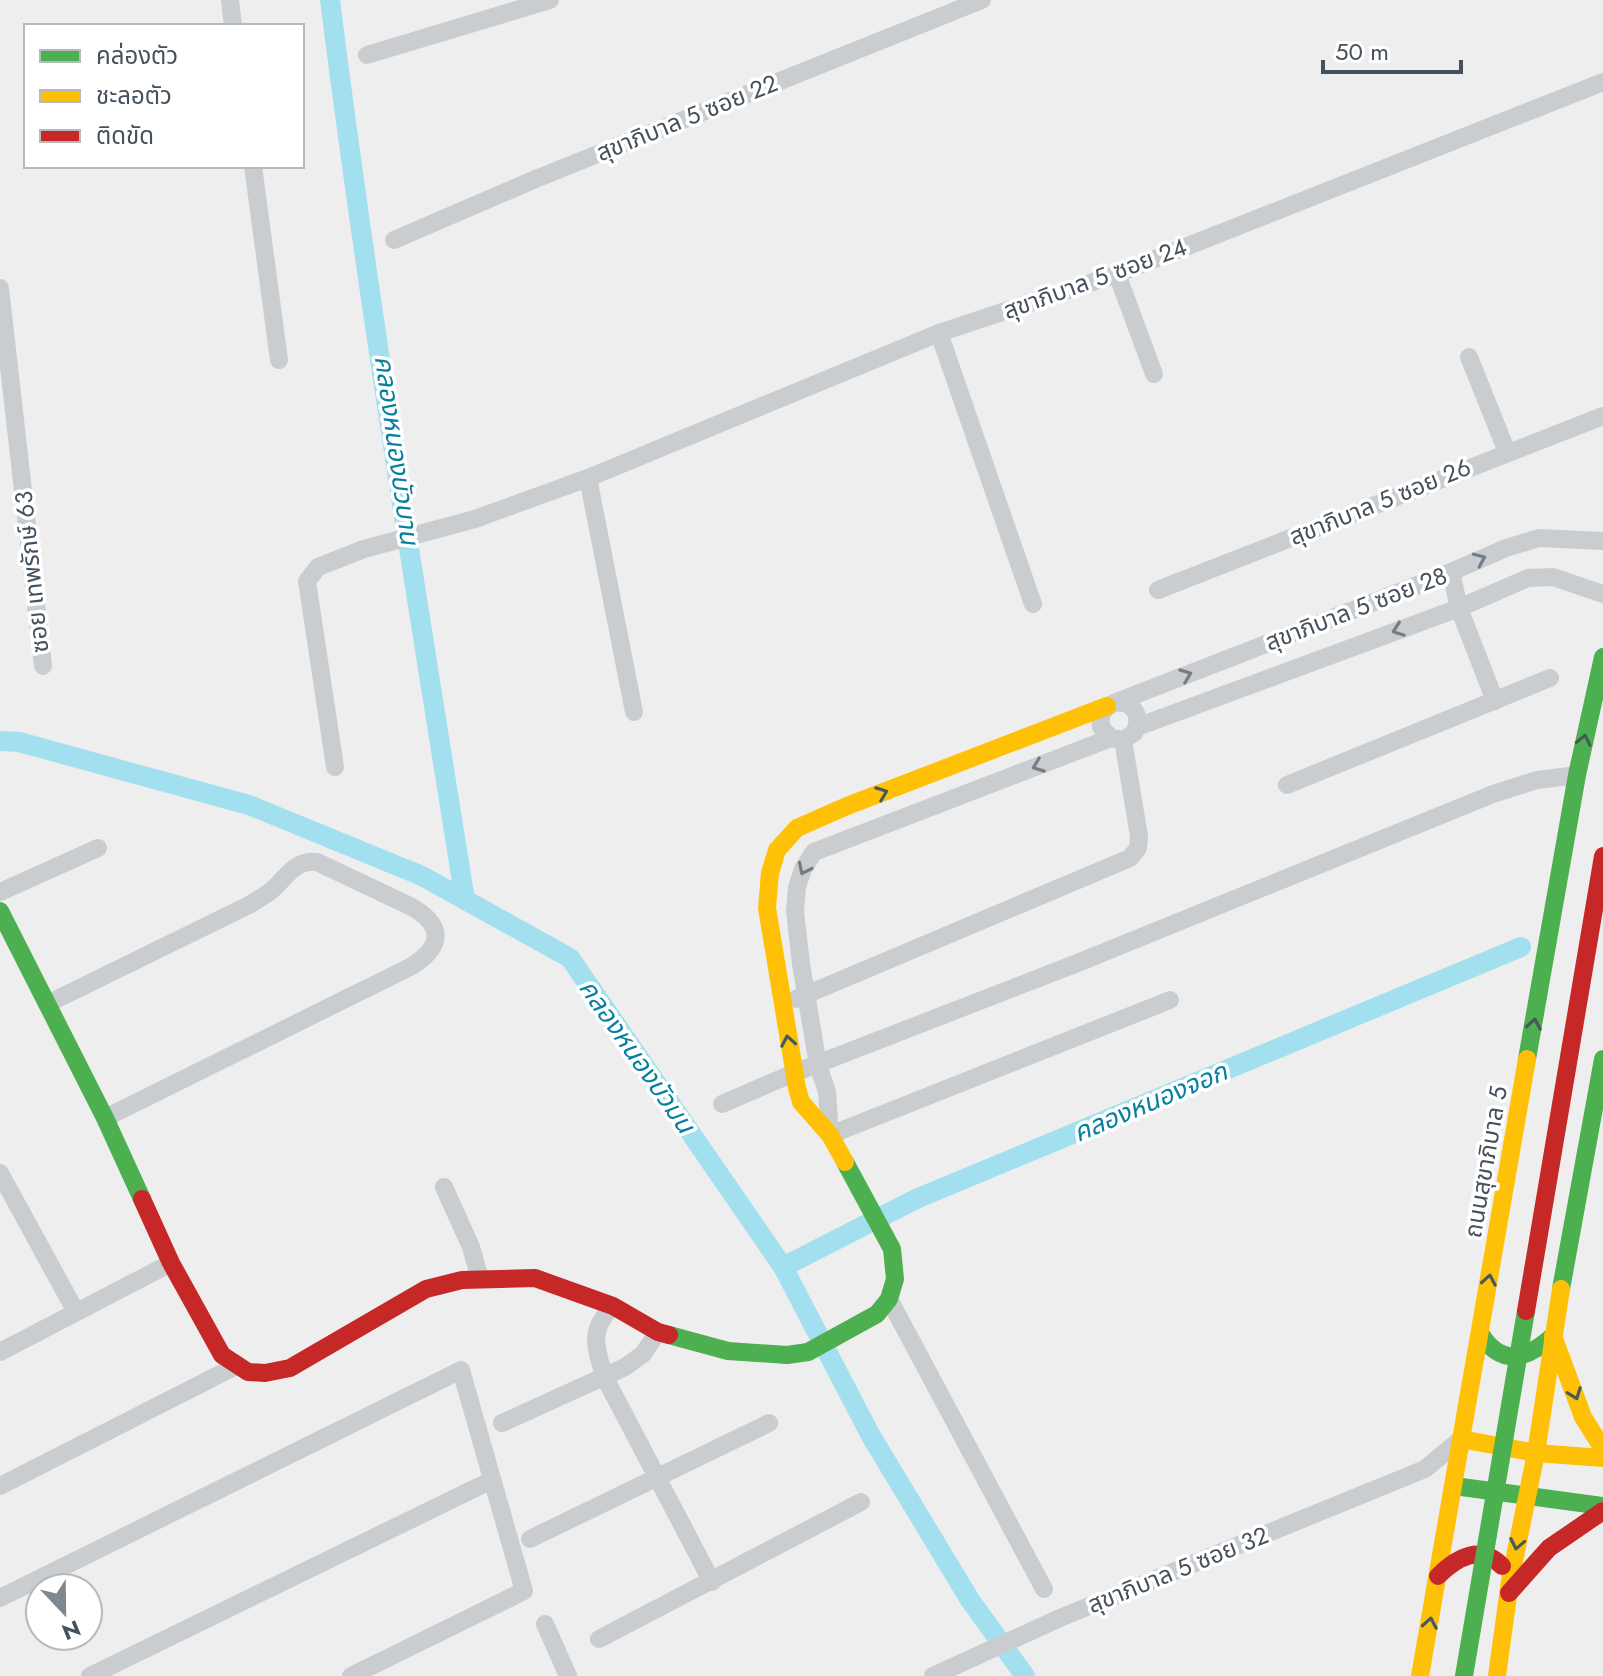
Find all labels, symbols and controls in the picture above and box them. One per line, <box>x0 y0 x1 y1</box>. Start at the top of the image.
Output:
legend <box>24 24 304 168</box>
scale bar <box>1323 24 1461 74</box>
text: 50 m <box>1335 34 1389 69</box>
text: คล่องตัว <box>96 38 178 73</box>
street label: สุขาภิบาล 5 ซอย 22 <box>591 65 783 170</box>
text: ชะลอตัว <box>96 78 172 113</box>
text: ติดขัด <box>96 118 154 153</box>
street label: สุขาภิบาล 5 ซอย 24 <box>998 229 1192 328</box>
water label: คลองหนองบัวบาน <box>365 353 429 549</box>
street label: สุขาภิบาล 5 ซอย 26 <box>1284 449 1476 554</box>
street label: ซอย เทพรักษ์ 63 <box>6 489 57 655</box>
one-way arrow <box>1472 553 1487 569</box>
street label: สุขาภิบาล 5 ซอย 28 <box>1260 558 1452 659</box>
one-way arrow <box>1392 621 1406 637</box>
one-way arrow <box>1178 668 1192 685</box>
one-way arrow <box>1575 734 1592 748</box>
one-way arrow <box>1032 756 1046 773</box>
one-way arrow <box>874 786 888 803</box>
one-way arrow <box>798 861 814 876</box>
water label: คลองหนองบัวมน <box>570 971 705 1142</box>
one-way arrow <box>1525 1017 1542 1031</box>
one-way arrow <box>781 1035 798 1048</box>
water label: คลองหนองจอก <box>1067 1052 1234 1152</box>
street label: ถนนสุขาภิบาล 5 <box>1455 1083 1516 1241</box>
one-way arrow <box>1480 1273 1497 1287</box>
one-way arrow <box>1565 1387 1581 1401</box>
street label: สุขาภิบาล 5 ซอย 32 <box>1082 1517 1274 1622</box>
one-way arrow <box>1510 1538 1527 1551</box>
north arrow <box>24 1572 104 1652</box>
text: N <box>57 1612 86 1649</box>
one-way arrow <box>1420 1617 1437 1630</box>

